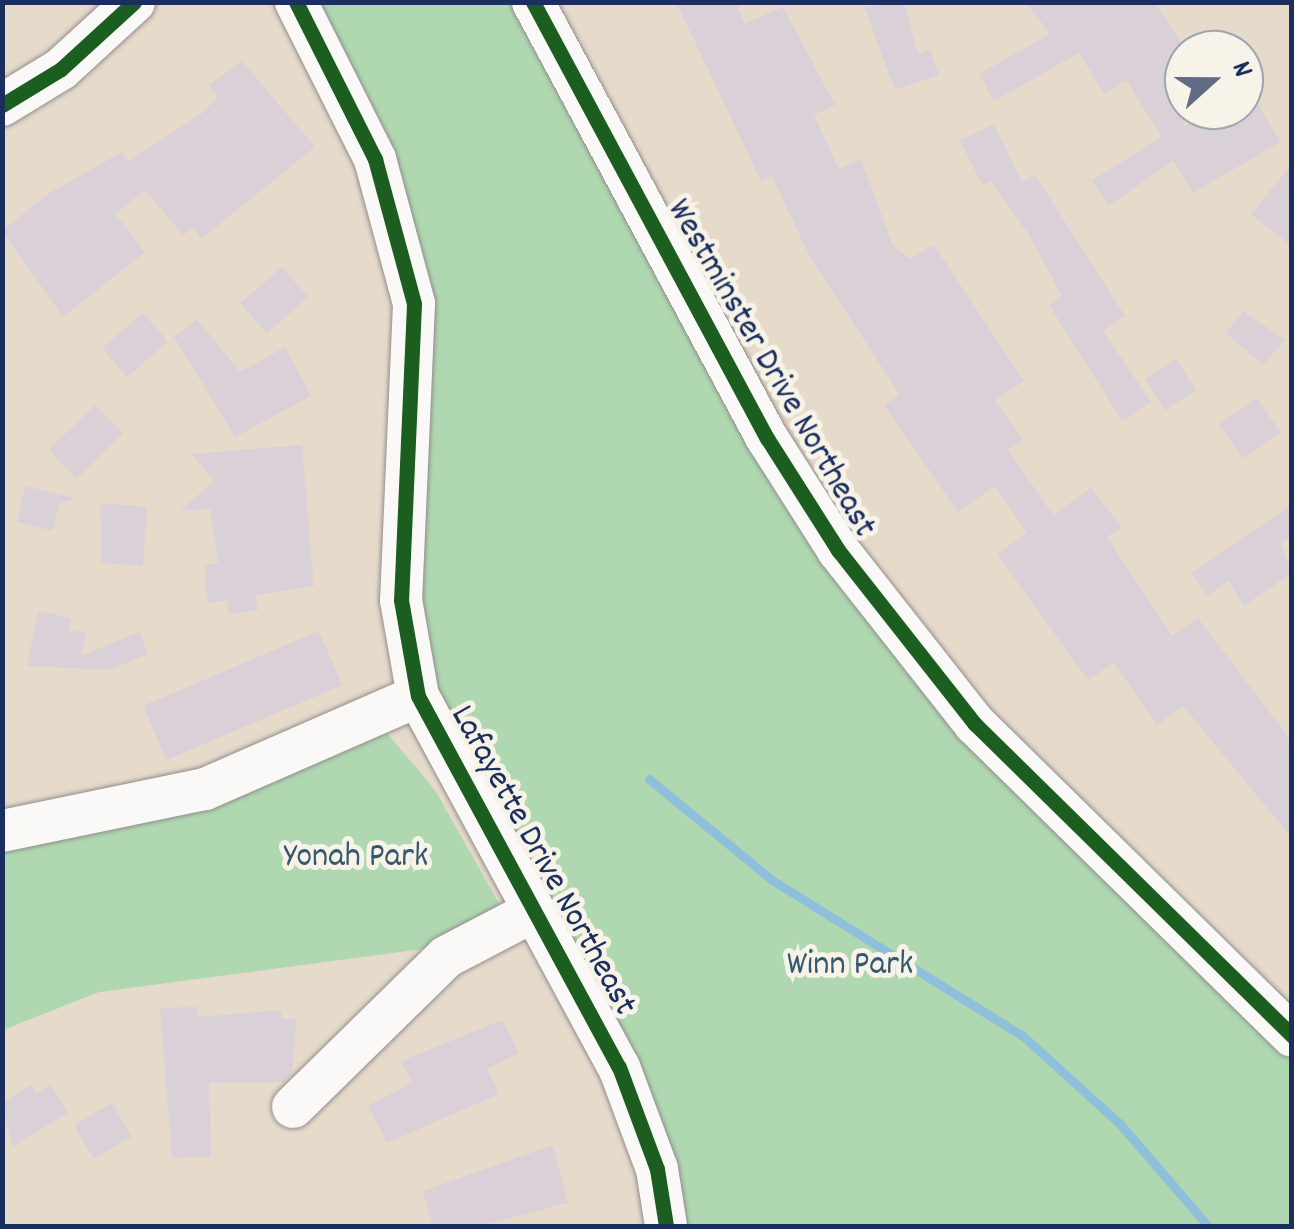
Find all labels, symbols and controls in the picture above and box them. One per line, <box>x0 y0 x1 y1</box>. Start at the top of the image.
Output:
north arrow <box>1164 30 1264 130</box>
text: N <box>1219 56 1261 84</box>
street label: Westminster Drive Northeast <box>656 192 884 546</box>
street label: Lafayette Drive Northeast <box>439 699 645 1023</box>
park label: Yonah Park <box>284 837 428 879</box>
park label: Winn Park <box>787 945 913 987</box>

